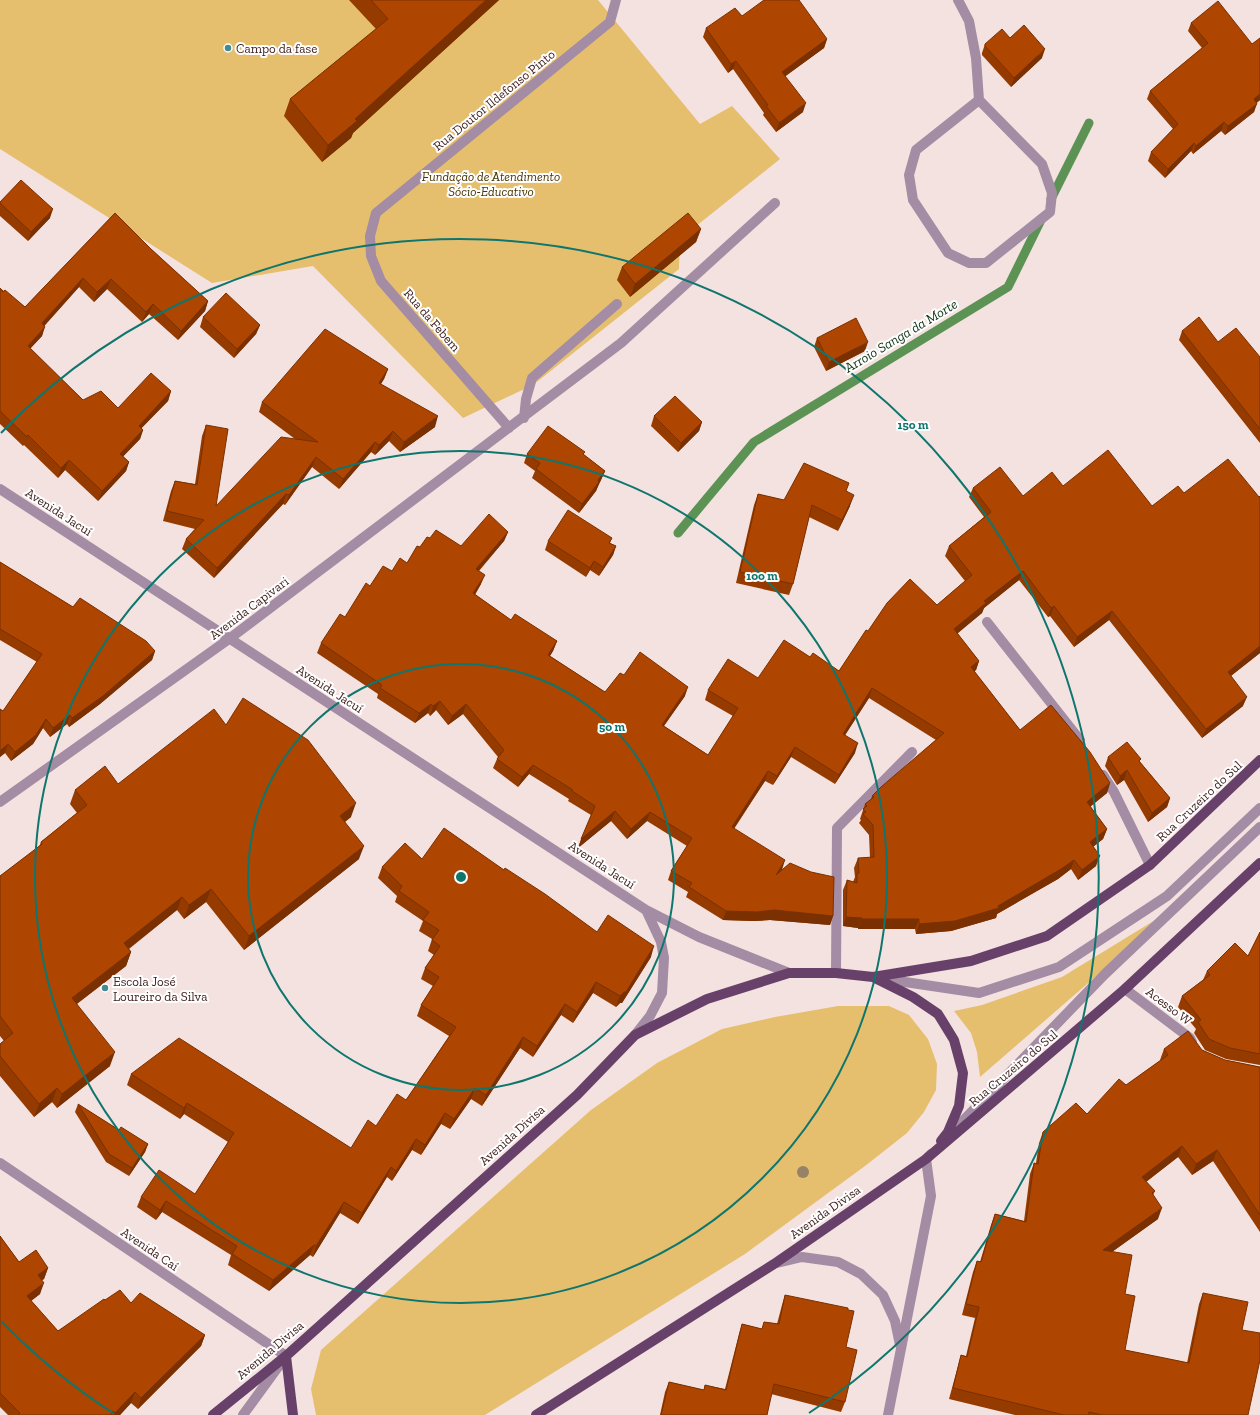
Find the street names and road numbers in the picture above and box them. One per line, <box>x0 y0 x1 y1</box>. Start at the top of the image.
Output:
street label: Rua Doutor Ildefonso Pinto <box>430 46 558 154</box>
street label: Rua da Febem <box>401 286 464 355</box>
street label: Avenida Jacuí <box>23 485 95 539</box>
street label: Avenida Capivari <box>207 573 292 643</box>
street label: Avenida Jacuí <box>294 662 366 716</box>
street label: Rua Cruzeiro do Sul <box>1153 757 1245 844</box>
street label: Avenida Jacuí <box>566 838 638 892</box>
street label: Acesso W <box>1143 984 1195 1028</box>
street label: Rua Cruzeiro do Sul <box>966 1026 1061 1109</box>
street label: Avenida Divisa <box>476 1101 548 1168</box>
street label: Avenida Divisa <box>787 1182 864 1242</box>
street label: Avenida Caí <box>118 1224 182 1274</box>
street label: Avenida Divisa <box>234 1317 307 1382</box>

